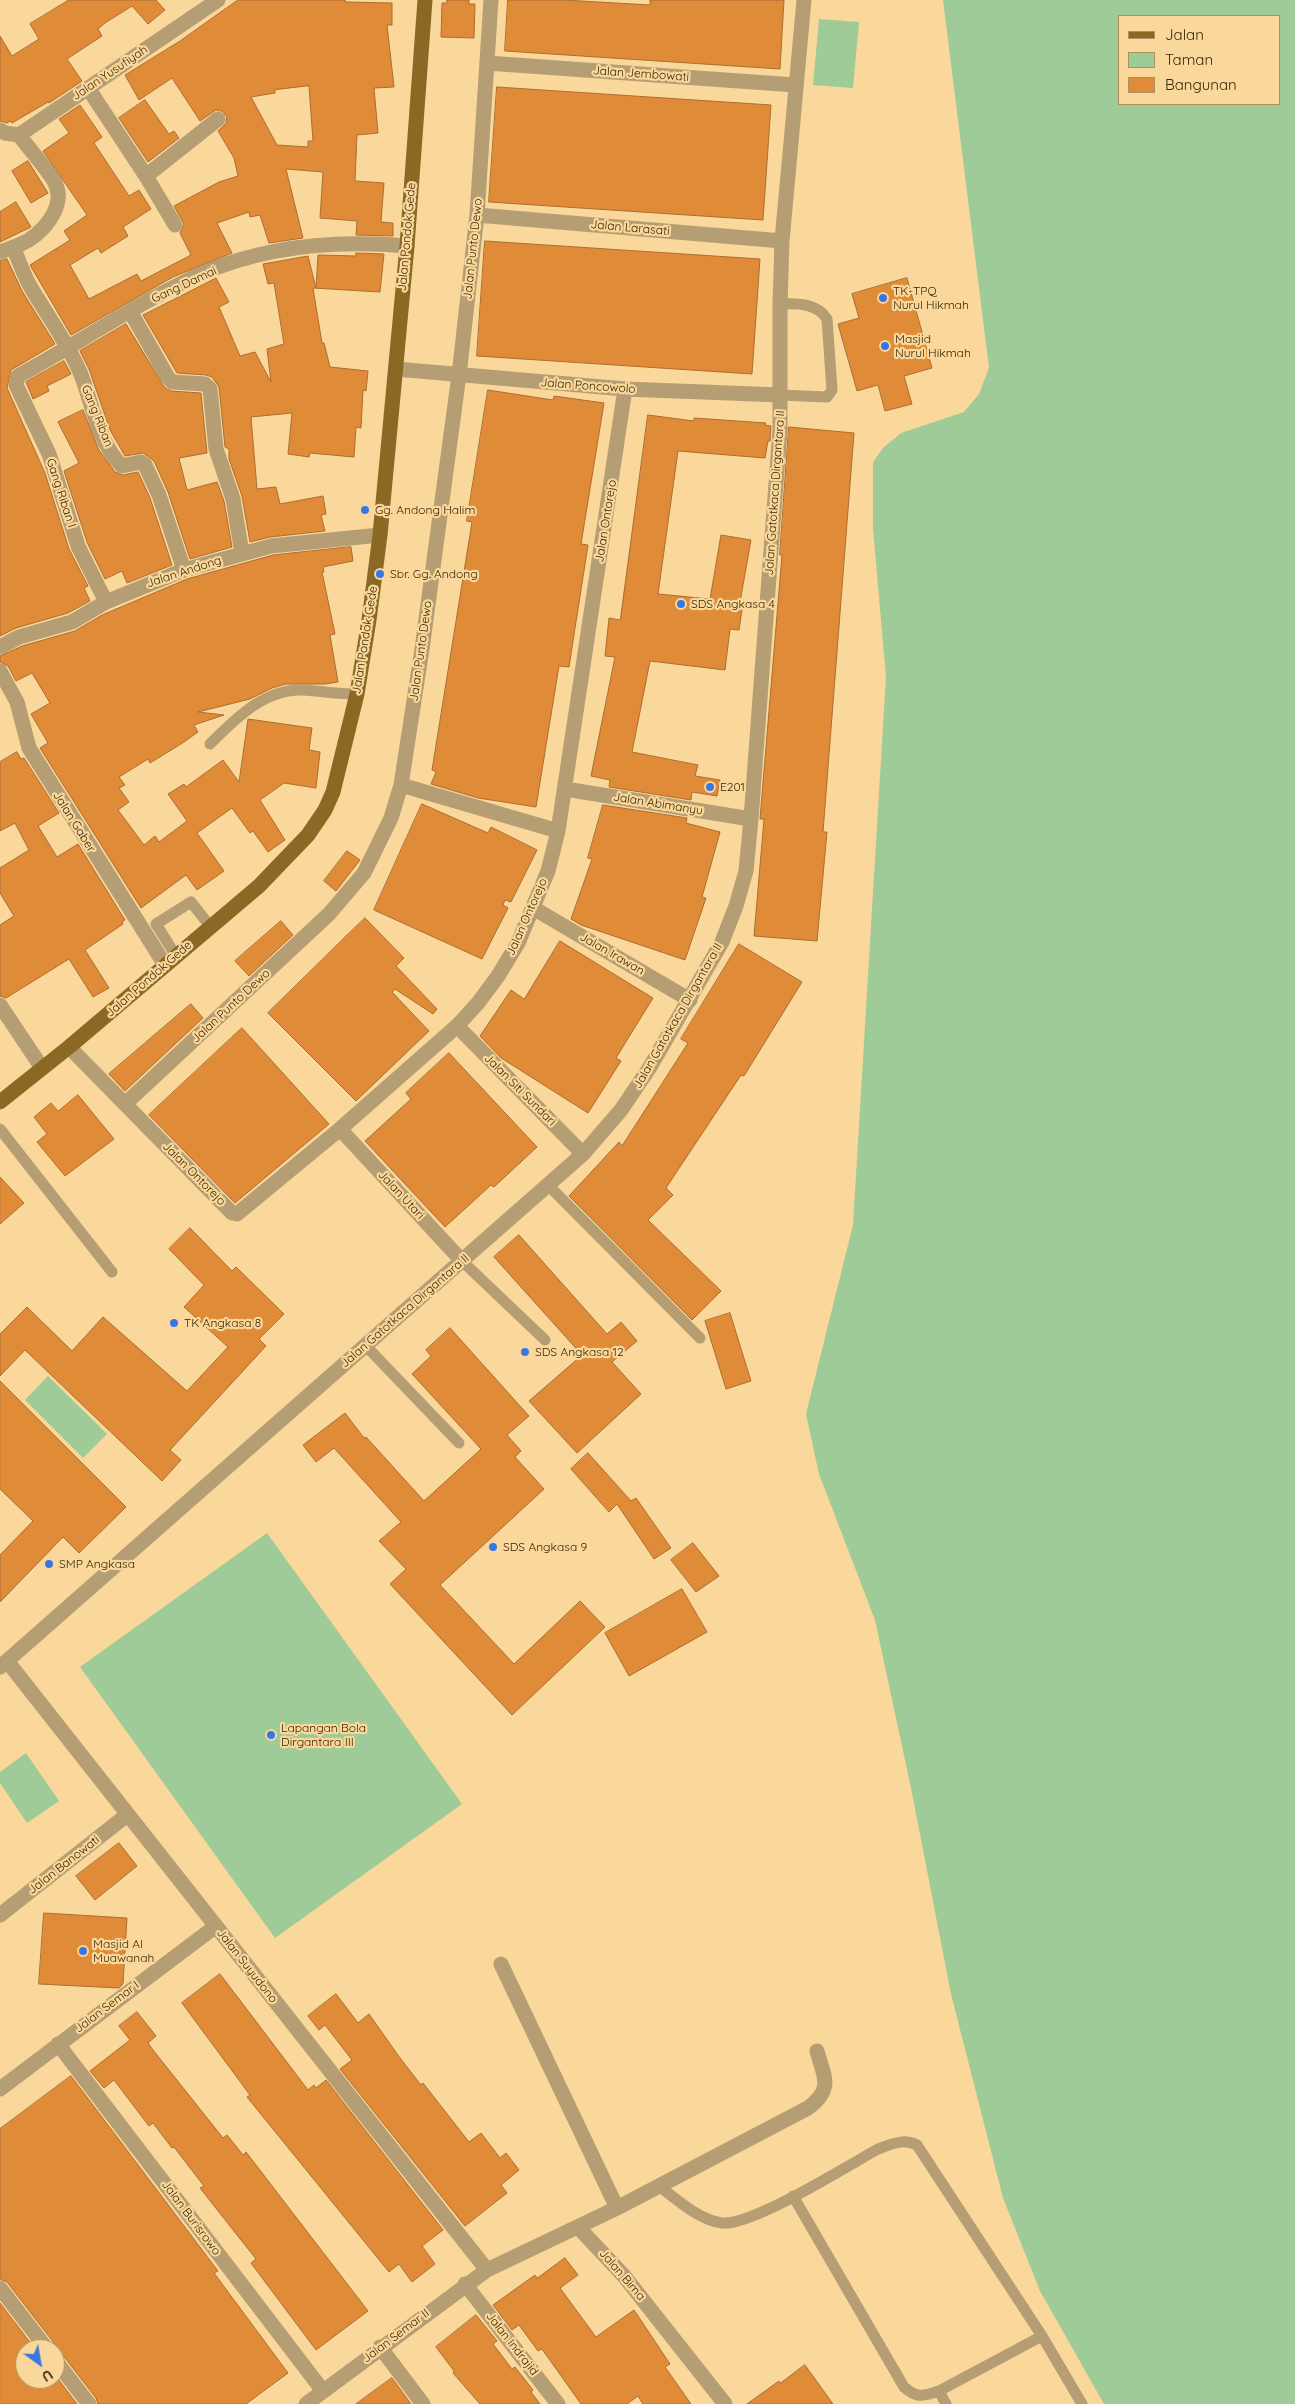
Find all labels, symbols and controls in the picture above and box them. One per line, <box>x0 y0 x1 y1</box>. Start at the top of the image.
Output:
legend <box>1118 15 1280 105</box>
text: Jalan <box>1165 25 1204 44</box>
street label: Jalan Yusufiyah <box>70 42 150 104</box>
text: Taman <box>1165 50 1213 69</box>
street label: Jalan Jembowati <box>592 63 690 85</box>
text: Bangunan <box>1165 75 1237 94</box>
street label: Jalan Pondok Gede <box>395 182 419 292</box>
street label: Jalan Punto Dewo <box>461 198 485 300</box>
street label: Jalan Larasati <box>590 217 670 239</box>
street label: Gang Damai <box>149 264 219 306</box>
place label: TK-TPQ Nurul Hikmah <box>893 284 969 312</box>
marker: TK-TPQ Nurul Hikmah <box>877 292 889 304</box>
place label: Masjid Nurul Hikmah <box>895 332 971 360</box>
marker: Masjid Nurul Hikmah <box>879 340 891 352</box>
street label: Jalan Poncowolo <box>540 375 636 397</box>
street label: Gang Riban <box>78 383 116 449</box>
street label: Jalan Gatotkaca Dirgantara II <box>762 410 788 576</box>
street label: Gang Riban I <box>43 457 79 529</box>
street label: Jalan Ontorejo <box>592 479 620 563</box>
place label: Gg. Andong Halim <box>375 503 475 517</box>
marker: Gg. Andong Halim <box>359 504 371 516</box>
street label: Jalan Andong <box>145 553 223 591</box>
place label: Sbr. Gg. Andong <box>390 567 478 581</box>
marker: Sbr. Gg. Andong <box>374 568 386 580</box>
street label: Jalan Pondok Gede <box>349 585 381 695</box>
place label: SDS Angkasa 4 <box>691 597 775 611</box>
marker: SDS Angkasa 4 <box>675 598 687 610</box>
street label: Jalan Punto Dewo <box>407 600 435 702</box>
place label: E201 <box>720 780 745 794</box>
marker: E201 <box>704 781 716 793</box>
street label: Jalan Gaber <box>50 789 98 855</box>
street label: Jalan Abimanyu <box>612 790 704 818</box>
street label: Jalan Ontorejo <box>503 876 551 958</box>
street label: Jalan Irawan <box>577 930 647 978</box>
street label: Jalan Pondok Gede <box>103 938 195 1020</box>
street label: Jalan Gatotkaca Dirgantara II <box>630 941 726 1091</box>
street label: Jalan Punto Dewo <box>189 966 273 1046</box>
street label: Jalan Siti Sundari <box>481 1051 559 1129</box>
street label: Jalan Ontorejo <box>159 1139 229 1209</box>
street label: Jalan Utari <box>375 1168 427 1222</box>
street label: Jalan Gatotkaca Dirgantara II <box>338 1251 472 1371</box>
place label: TK Angkasa 8 <box>184 1316 261 1330</box>
marker: TK Angkasa 8 <box>168 1317 180 1329</box>
place label: SDS Angkasa 12 <box>535 1345 624 1359</box>
marker: SDS Angkasa 12 <box>519 1346 531 1358</box>
place label: SDS Angkasa 9 <box>503 1540 587 1554</box>
marker: SDS Angkasa 9 <box>487 1541 499 1553</box>
place label: SMP Angkasa <box>59 1557 135 1571</box>
marker: SMP Angkasa <box>43 1558 55 1570</box>
place label: Lapangan Bola Dirgantara III <box>281 1721 366 1749</box>
marker: Lapangan Bola Dirgantara III <box>265 1729 277 1741</box>
street label: Jalan Banowati <box>25 1833 103 1897</box>
street label: Jalan Suyudono <box>214 1926 280 2006</box>
place label: Masjid Al Muawanah <box>93 1937 154 1965</box>
marker: Masjid Al Muawanah <box>77 1945 89 1957</box>
street label: Jalan Semar I <box>72 1978 142 2036</box>
street label: Jalan Burisrowo <box>158 2178 224 2258</box>
street label: Jalan Bima <box>596 2247 648 2303</box>
street label: Jalan Semar II <box>360 2306 432 2366</box>
street label: Jalan Indrajid <box>483 2309 541 2379</box>
north arrow <box>15 2339 65 2389</box>
text: U <box>38 2366 56 2386</box>

